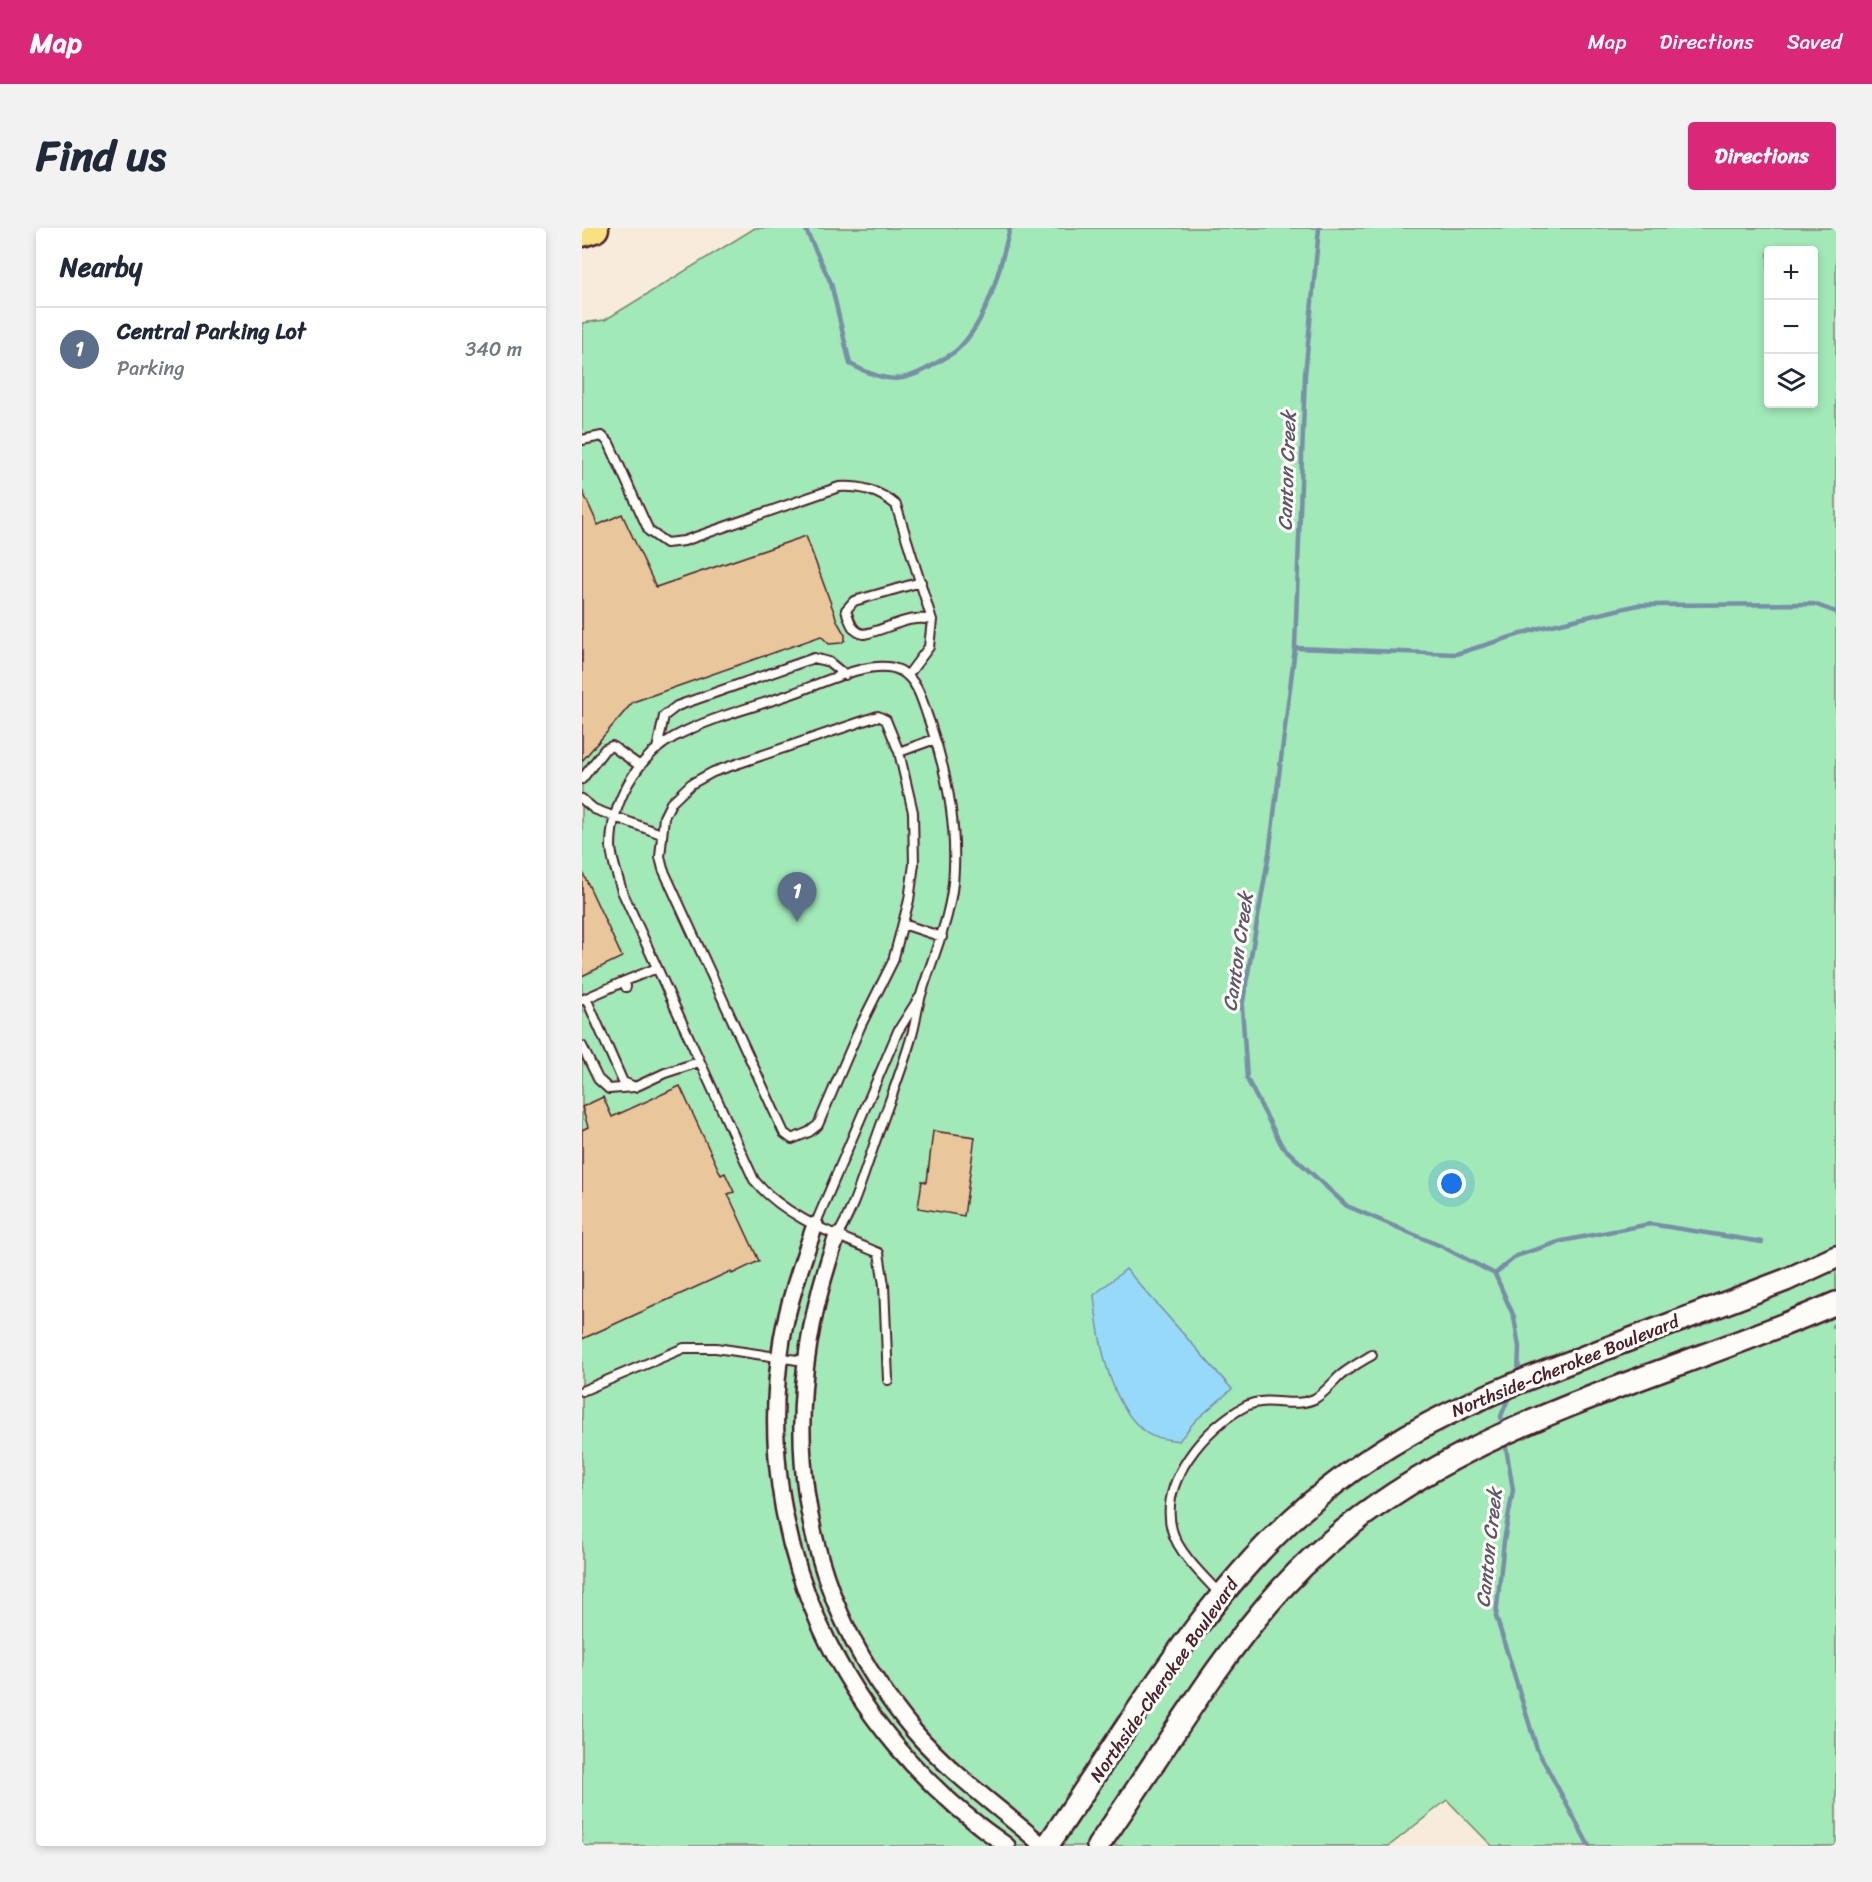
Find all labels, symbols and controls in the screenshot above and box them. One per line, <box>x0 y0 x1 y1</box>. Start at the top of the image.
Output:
text: Map <box>30 18 82 67</box>
text: Map <box>1588 23 1626 61</box>
text: Directions <box>1659 23 1754 61</box>
text: Saved <box>1787 23 1842 61</box>
text: Find us <box>36 119 166 193</box>
button: Directions <box>1688 122 1836 190</box>
text: Nearby <box>60 244 142 290</box>
map controls <box>1764 246 1818 408</box>
button: + <box>1764 246 1818 300</box>
button: − <box>1764 300 1818 354</box>
text: Central Parking Lot <box>117 312 306 351</box>
text: 1 <box>75 332 84 367</box>
text: 340 m <box>465 332 522 367</box>
text: Parking <box>117 351 184 386</box>
button: layers <box>1764 354 1818 408</box>
water label: Canton Creek <box>1267 408 1307 531</box>
pin: 1 <box>778 872 816 922</box>
water label: Canton Creek <box>1212 888 1264 1014</box>
your location <box>1437 1169 1466 1198</box>
street label: Northside-Cherokee Boulevard <box>1446 1305 1685 1426</box>
water label: Canton Creek <box>1465 1484 1513 1609</box>
street label: Northside-Cherokee Boulevard <box>1081 1570 1248 1789</box>

